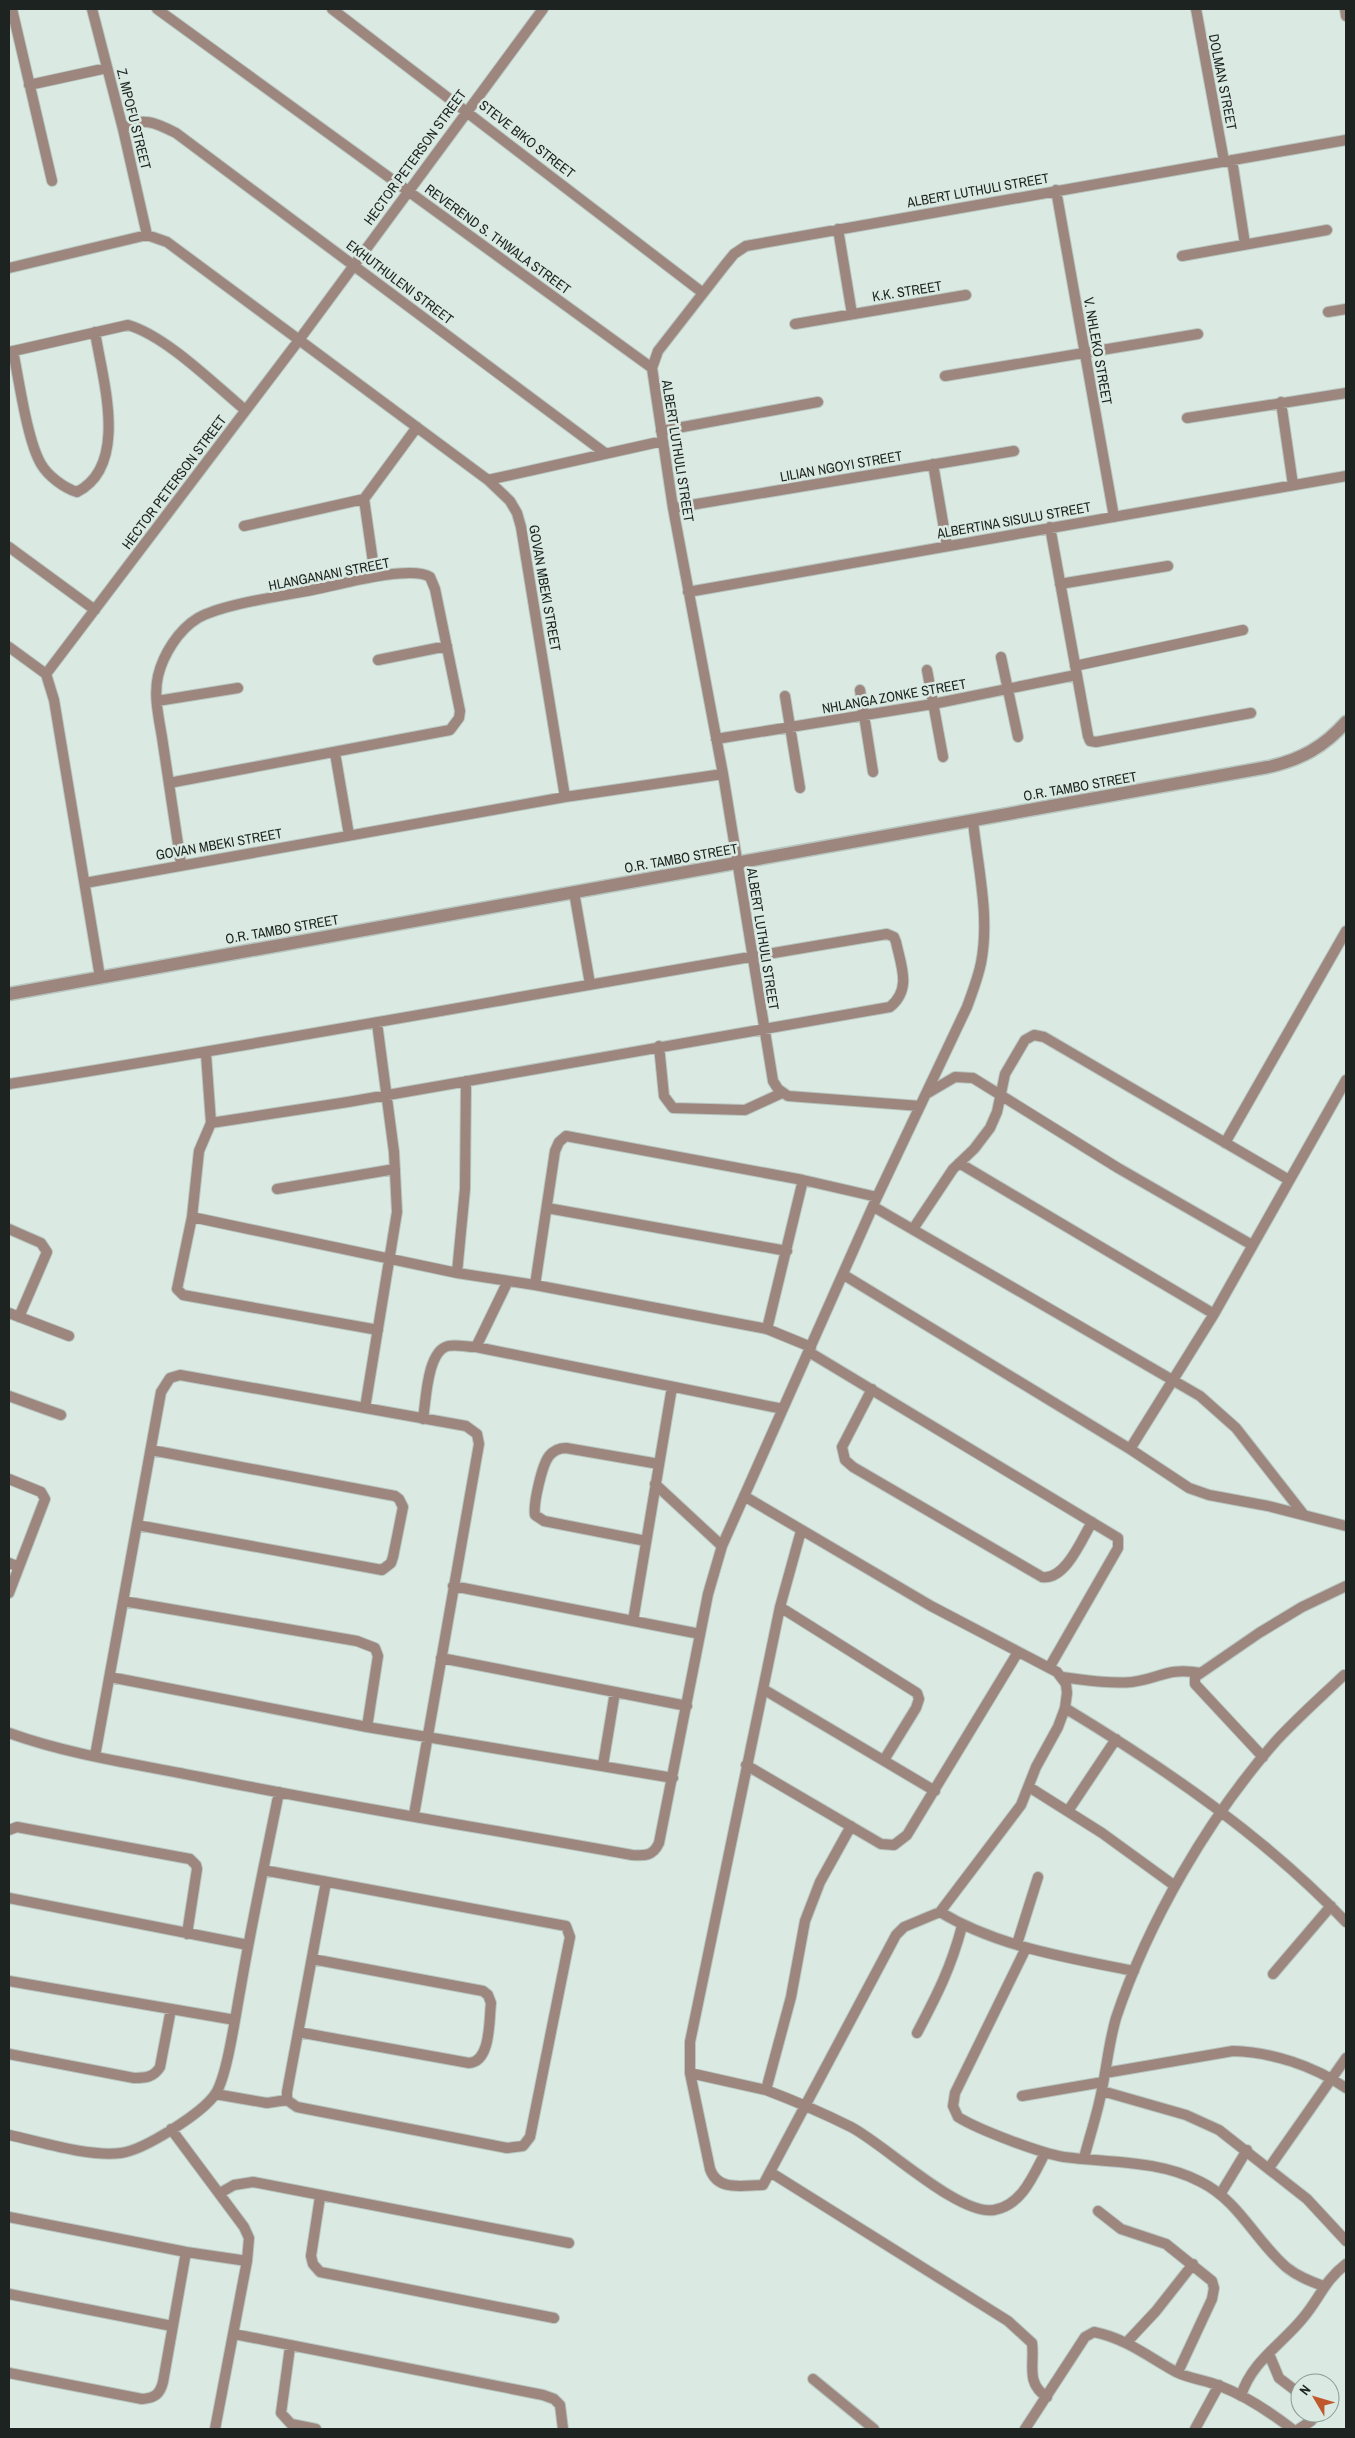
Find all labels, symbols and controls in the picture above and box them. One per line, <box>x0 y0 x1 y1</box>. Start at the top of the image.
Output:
street label: DOLMAN STREET <box>1205 32 1241 132</box>
street label: Z. MPOFU STREET <box>113 67 155 171</box>
street label: HECTOR PETERSON STREET <box>360 86 470 228</box>
street label: STEVE BIKO STREET <box>475 96 579 182</box>
street label: ALBERT LUTHULI STREET <box>905 169 1050 212</box>
street label: REVEREND S. THWALA STREET <box>421 180 575 298</box>
street label: EKHUTHULENI STREET <box>343 236 457 328</box>
street label: K.K. STREET <box>871 277 943 305</box>
street label: V. NHLEKO STREET <box>1080 296 1116 406</box>
street label: ALBERT LUTHULI STREET <box>658 378 698 523</box>
street label: HECTOR PETERSON STREET <box>118 411 230 553</box>
street label: LILIAN NGOYI STREET <box>778 446 904 486</box>
street label: ALBERTINA SISULU STREET <box>935 498 1092 543</box>
street label: GOVAN MBEKI STREET <box>525 523 565 653</box>
street label: HLANGANANI STREET <box>267 553 391 595</box>
street label: NHLANGA ZONKE STREET <box>821 674 967 718</box>
street label: O.R. TAMBO STREET <box>1022 767 1138 805</box>
street label: GOVAN MBEKI STREET <box>154 824 284 864</box>
street label: O.R. TAMBO STREET <box>623 839 739 877</box>
street label: ALBERT LUTHULI STREET <box>743 866 783 1011</box>
street label: O.R. TAMBO STREET <box>224 910 340 948</box>
north arrow <box>1290 2373 1340 2423</box>
text: N <box>1295 2381 1314 2399</box>

